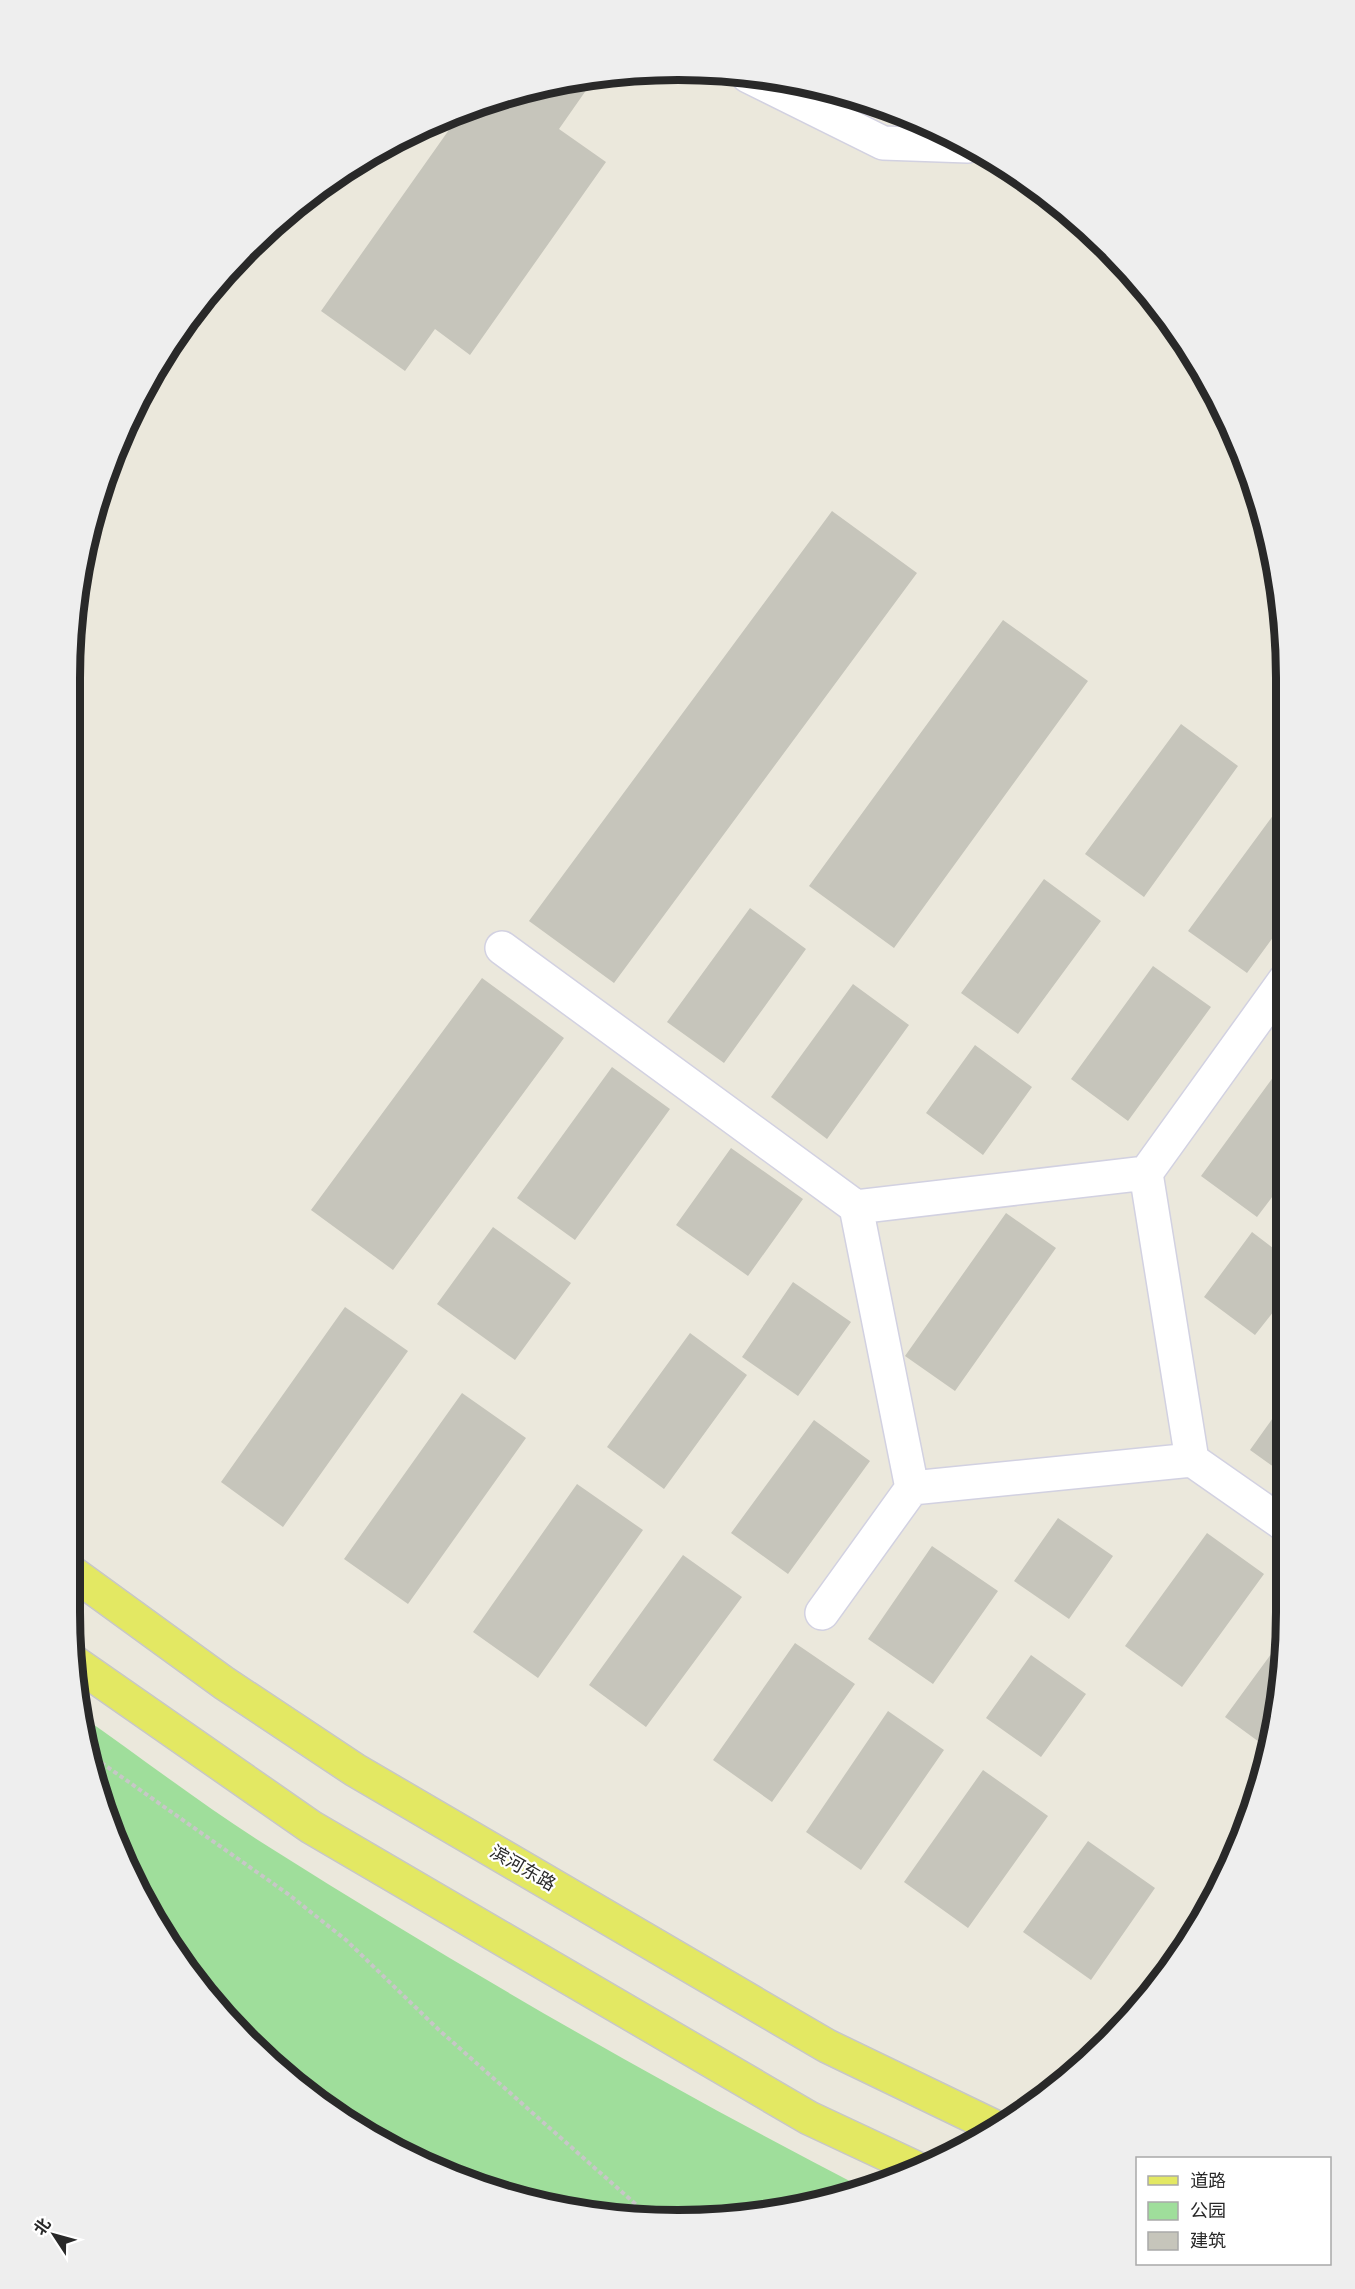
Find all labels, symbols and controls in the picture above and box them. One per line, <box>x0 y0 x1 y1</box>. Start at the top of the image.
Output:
street label: 滨河东路 <box>487 1840 560 1895</box>
legend <box>1136 2157 1331 2265</box>
text: 道路 <box>1190 2170 1226 2191</box>
text: 公园 <box>1190 2200 1226 2221</box>
north arrow <box>24 2205 84 2265</box>
text: 北 <box>30 2214 55 2239</box>
text: 建筑 <box>1190 2230 1226 2251</box>

